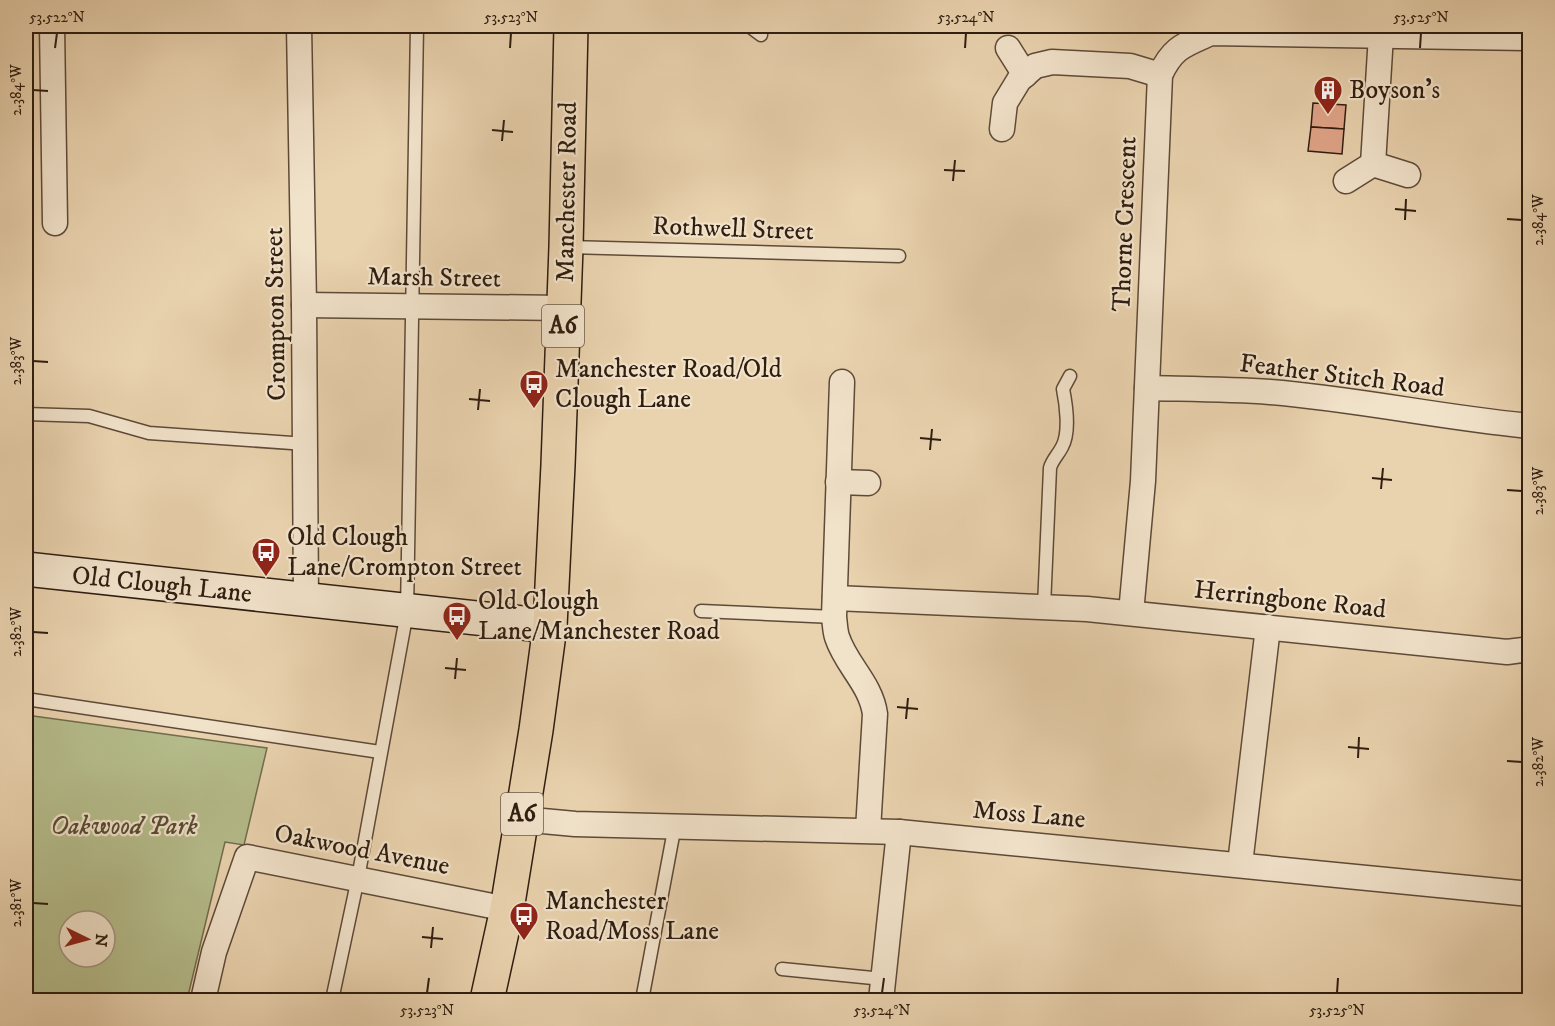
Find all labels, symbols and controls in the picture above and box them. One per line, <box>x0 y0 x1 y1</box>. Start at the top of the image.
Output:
text: 53.522°N <box>29 8 85 27</box>
text: 53.523°N <box>484 8 538 27</box>
text: 53.524°N <box>938 8 995 27</box>
text: 53.525°N <box>1393 8 1449 27</box>
text: 2.384°W <box>7 64 26 116</box>
building icon: Boyson's <box>1312 74 1344 116</box>
place label: Boyson's <box>1349 74 1440 107</box>
street label: Manchester Road <box>549 101 585 283</box>
street label: Thorne Crescent <box>1105 136 1145 312</box>
text: 2.384°W <box>1529 194 1548 246</box>
street label: Rothwell Street <box>652 210 814 248</box>
street label: Crompton Street <box>258 227 294 401</box>
street label: Marsh Street <box>367 260 501 296</box>
road number: A6 <box>542 305 584 347</box>
text: 2.383°W <box>7 337 26 385</box>
street label: Feather Stitch Road <box>1238 347 1446 405</box>
place label: Manchester Road/Old Clough Lane <box>555 353 782 416</box>
bus stop icon: Manchester Road/Old Clough Lane <box>518 368 550 410</box>
text: 2.383°W <box>1529 467 1548 515</box>
place label: Old Clough Lane/Crompton Street <box>287 521 522 584</box>
bus stop icon: Old Clough Lane/Crompton Street <box>250 536 282 578</box>
street label: Old Clough Lane <box>70 559 254 611</box>
street label: Herringbone Road <box>1192 574 1388 626</box>
place label: Old Clough Lane/Manchester Road <box>478 585 720 648</box>
bus stop icon: Old Clough Lane/Manchester Road <box>441 600 473 642</box>
text: 2.382°W <box>7 607 26 657</box>
text: 2.382°W <box>1529 737 1548 787</box>
road number: A6 <box>501 793 543 835</box>
street label: Moss Lane <box>971 794 1087 836</box>
park label: Oakwood Park <box>50 810 198 843</box>
street label: Oakwood Avenue <box>272 817 452 883</box>
text: 2.381°W <box>7 879 26 927</box>
place label: Manchester Road/Moss Lane <box>545 885 719 948</box>
bus stop icon: Manchester Road/Moss Lane <box>508 900 540 942</box>
north arrow <box>57 909 117 969</box>
text: N <box>90 933 111 948</box>
text: 53.523°N <box>400 1001 454 1020</box>
text: 53.524°N <box>854 1001 911 1020</box>
text: 53.525°N <box>1309 1001 1365 1020</box>

